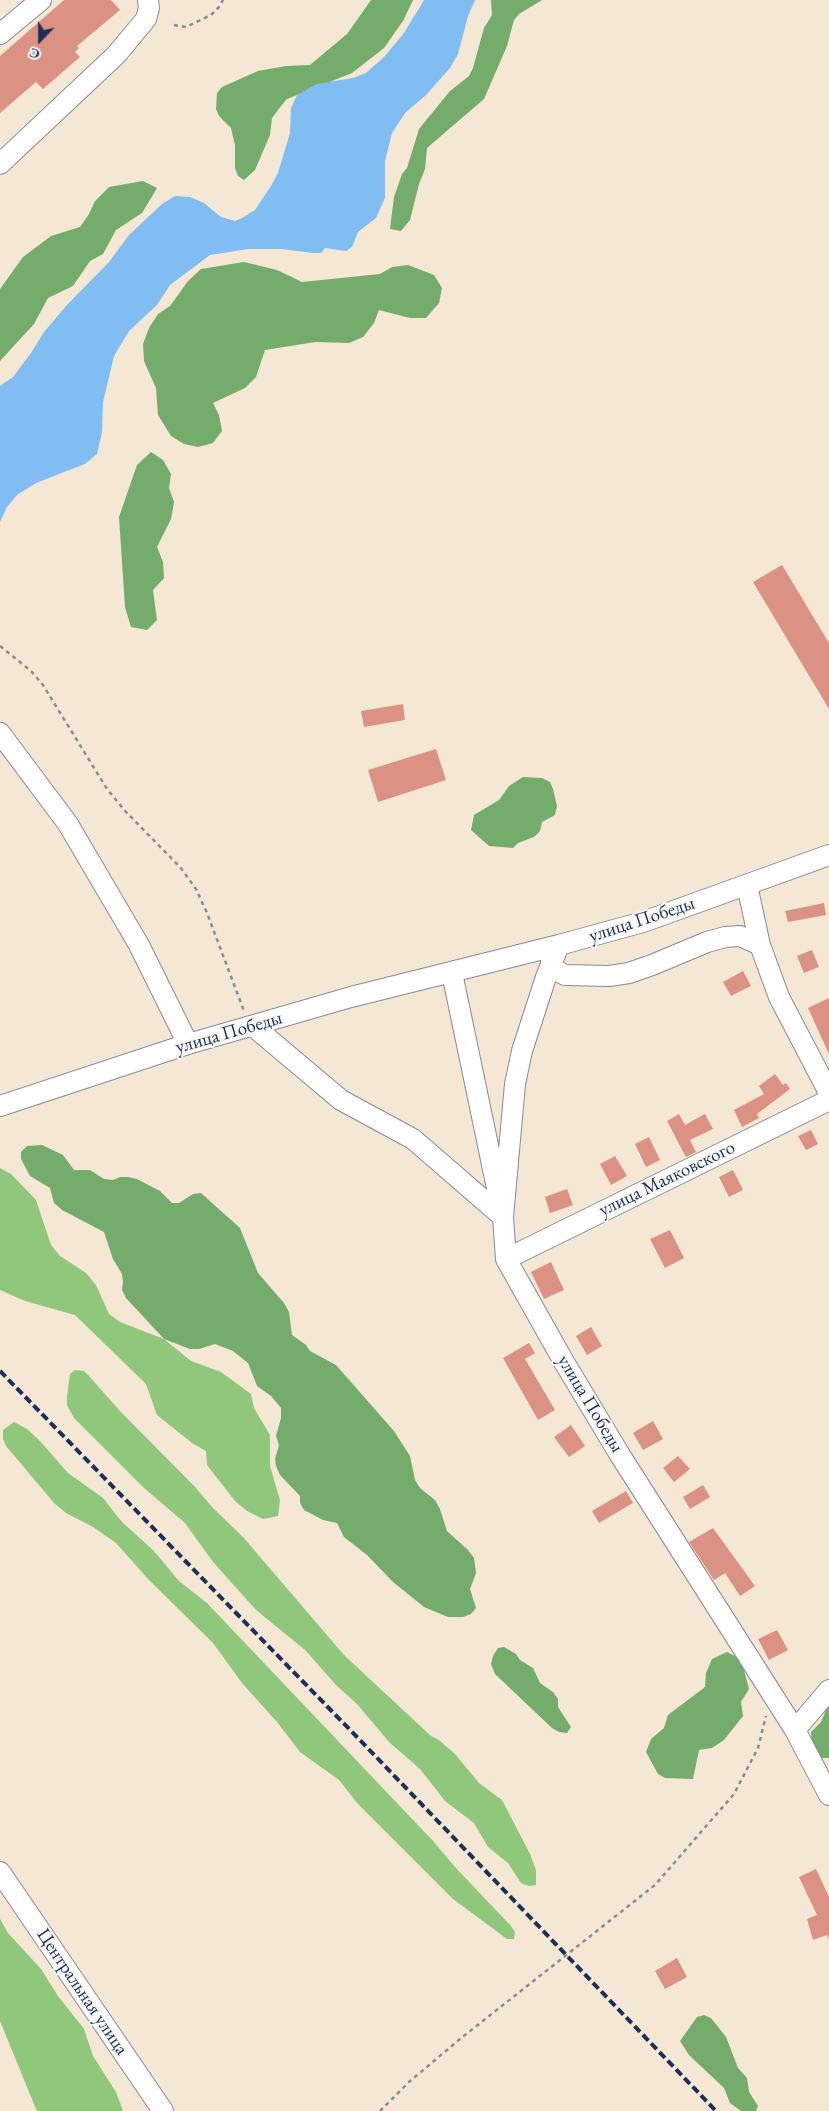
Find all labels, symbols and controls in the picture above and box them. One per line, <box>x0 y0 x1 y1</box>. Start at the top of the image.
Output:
north arrow <box>15 15 65 65</box>
text: С <box>26 44 42 64</box>
street label: улица Победы <box>586 892 698 948</box>
street label: улица Победы <box>173 1007 285 1059</box>
street label: улица Маяковского <box>595 1136 739 1222</box>
street label: улица Победы <box>552 1351 628 1457</box>
street label: Центральная улица <box>31 1924 133 2060</box>

